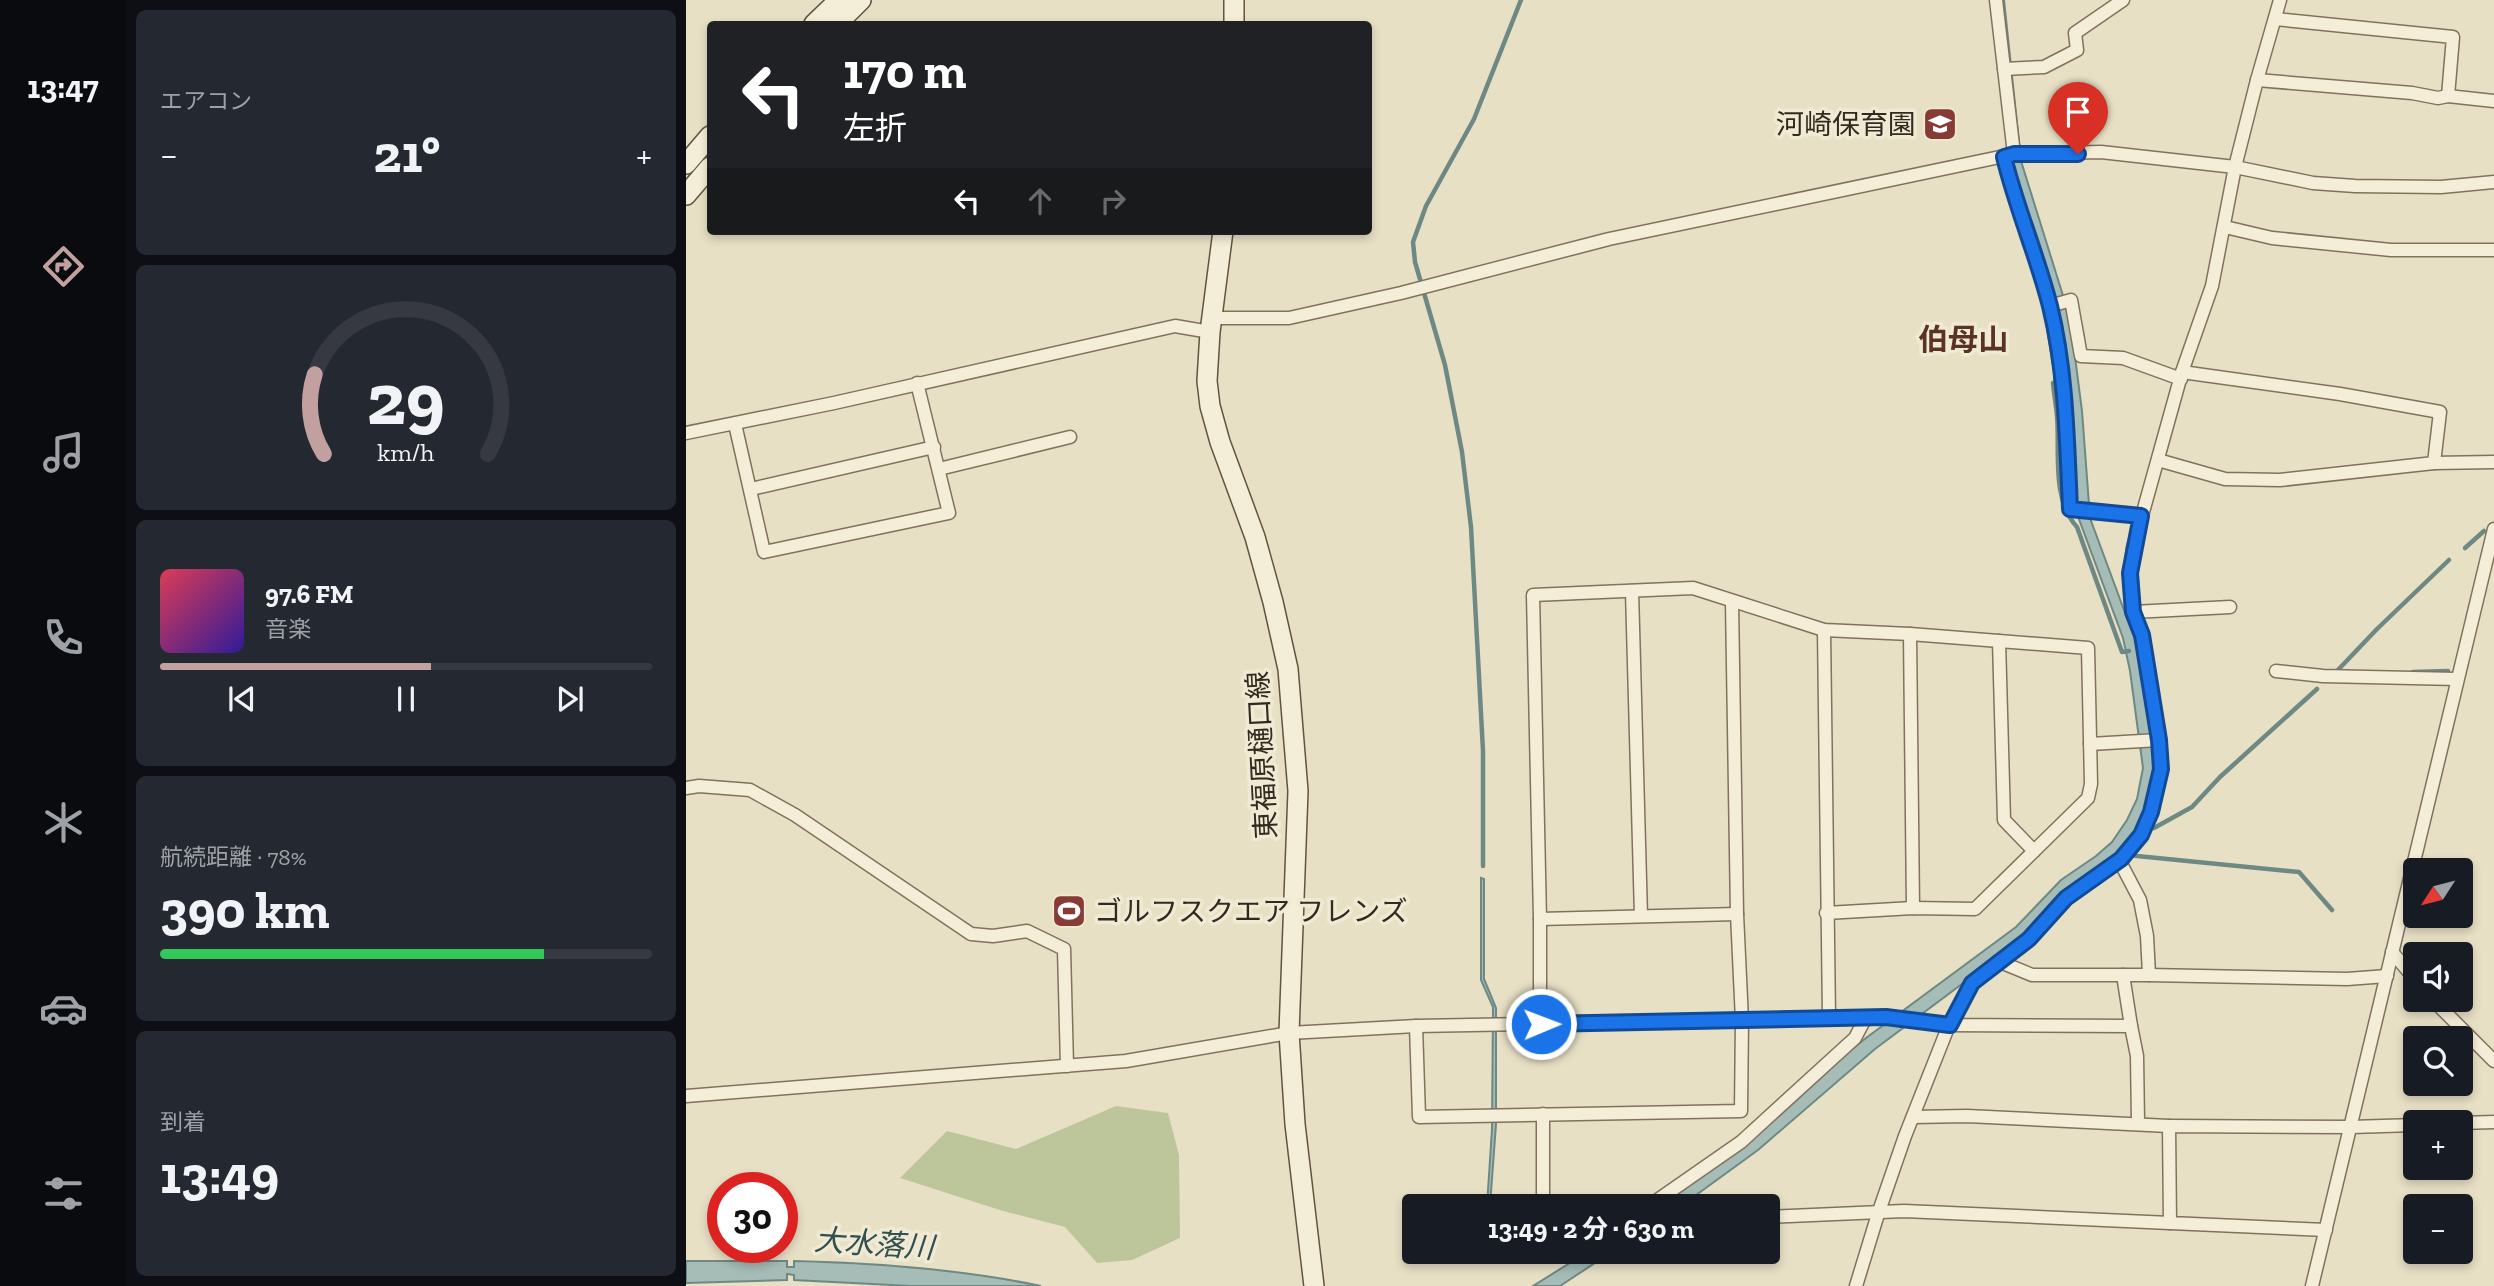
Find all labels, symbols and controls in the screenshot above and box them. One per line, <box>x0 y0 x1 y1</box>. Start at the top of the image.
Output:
text: 170 m <box>843 42 966 101</box>
icon: left <box>728 49 819 140</box>
text: 13:47 <box>27 68 99 106</box>
pin <box>2048 82 2108 154</box>
text: エアコン <box>160 87 252 115</box>
icon: arrive <box>2059 93 2097 131</box>
school or university icon: 河崎保育園 <box>1921 105 1959 143</box>
place label: 河崎保育園 <box>1776 108 1916 141</box>
text: 左折 <box>843 109 907 147</box>
text: 21° <box>373 123 440 185</box>
text: − <box>160 132 178 178</box>
text: + <box>636 132 652 178</box>
icon: left <box>948 182 986 220</box>
icon: ahead <box>1021 182 1059 220</box>
icon: right <box>1094 182 1132 220</box>
icon: directions <box>39 242 88 291</box>
district label: 伯母山 <box>1918 322 2008 358</box>
text: 29 <box>367 355 445 443</box>
icon: music <box>39 428 88 477</box>
text: km/h <box>377 437 435 467</box>
text: 97.6 FM <box>265 578 353 610</box>
icon: phone <box>39 613 88 662</box>
text: 音楽 <box>265 615 311 643</box>
street label: 東福原樋口線 <box>1241 670 1283 840</box>
icon: previous <box>223 680 261 718</box>
icon: pause <box>387 680 425 718</box>
icon: next <box>551 680 589 718</box>
icon: climate <box>39 798 88 847</box>
text: 航続距離 · 78% <box>160 843 307 871</box>
north arrow <box>2403 858 2473 928</box>
map controls <box>2403 858 2473 1264</box>
text: 390 km <box>160 879 330 941</box>
sports icon: ゴルフスクエア フレンズ <box>1050 892 1088 930</box>
place label: ゴルフスクエア フレンズ <box>1094 895 1408 928</box>
button: sound <box>2403 942 2473 1012</box>
icon: car <box>39 984 88 1033</box>
position arrow <box>1504 987 1578 1061</box>
button: search <box>2403 1026 2473 1096</box>
text: 到着 <box>160 1108 206 1136</box>
button: + <box>2403 1110 2473 1180</box>
text: 13:49 <box>160 1144 279 1206</box>
icon: filters <box>39 1169 88 1218</box>
speed limit sign: 30 <box>707 1172 798 1263</box>
button: − <box>2403 1194 2473 1264</box>
text: 13:49 · 2 分 · 630 m <box>1488 1213 1694 1245</box>
water label: 大水落川 <box>813 1222 938 1266</box>

